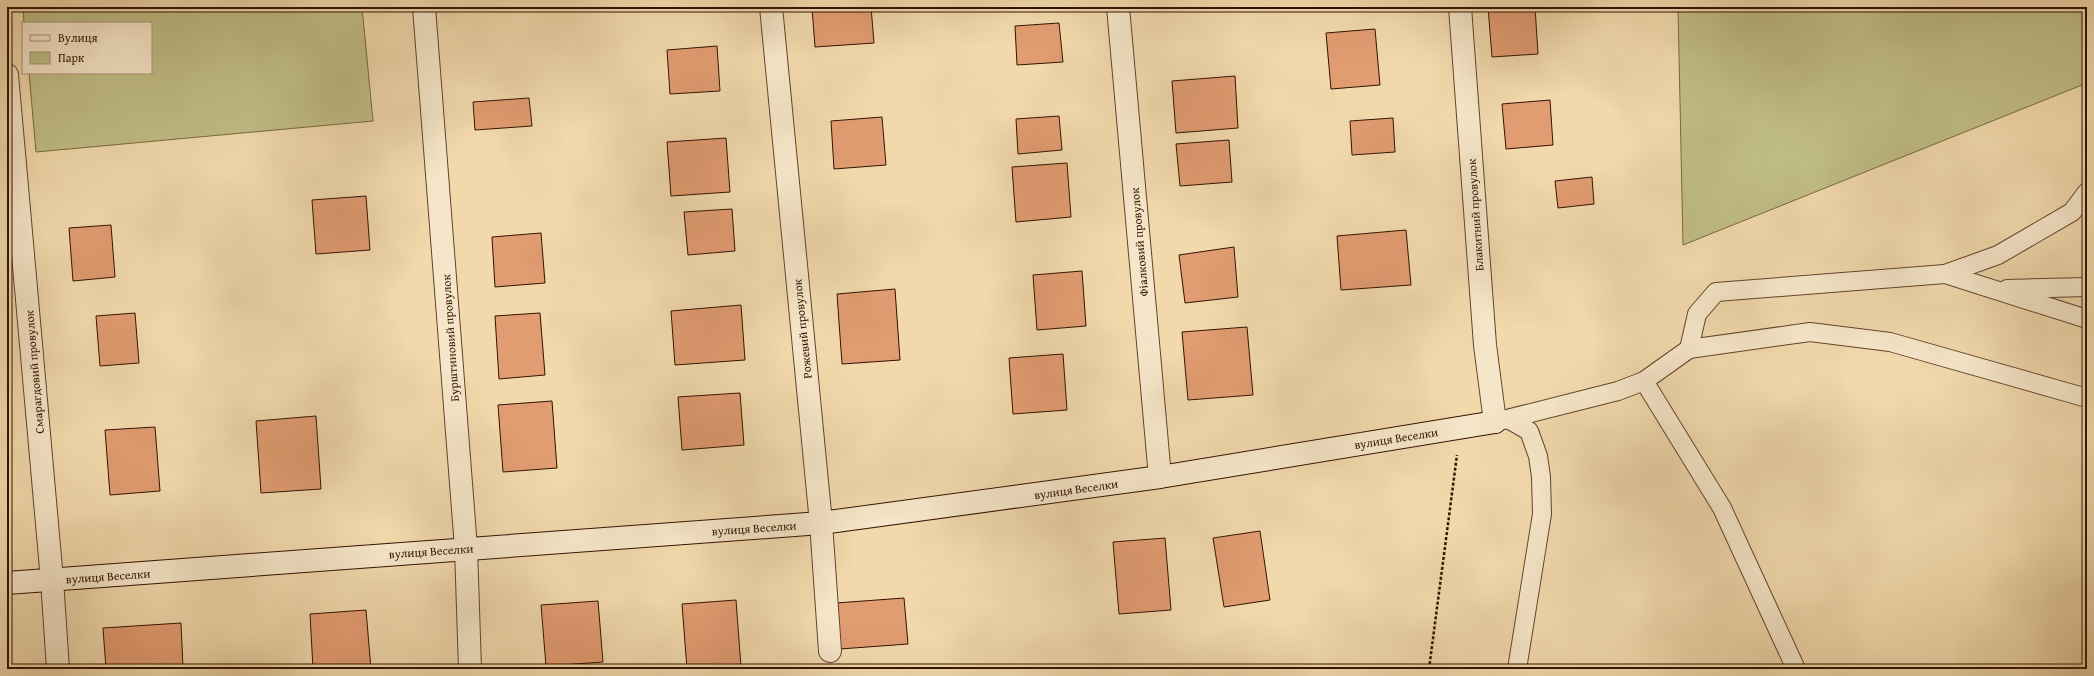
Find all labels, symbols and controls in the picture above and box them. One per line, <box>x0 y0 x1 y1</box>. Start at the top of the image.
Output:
legend <box>22 22 152 74</box>
text: Вулиця <box>58 29 98 46</box>
text: Парк <box>58 49 85 66</box>
street label: Блакитний провулок <box>1463 158 1487 272</box>
street label: Фіалковий провулок <box>1126 186 1152 297</box>
street label: Бурштиновий провулок <box>437 273 463 402</box>
street label: Рожевий провулок <box>788 278 816 380</box>
street label: Смарагдовий провулок <box>20 309 48 434</box>
street label: вулиця Веселки <box>1353 423 1439 453</box>
street label: вулиця Веселки <box>1033 475 1119 503</box>
street label: вулиця Веселки <box>711 517 797 539</box>
street label: вулиця Веселки <box>388 540 474 562</box>
street label: вулиця Веселки <box>65 565 151 587</box>

